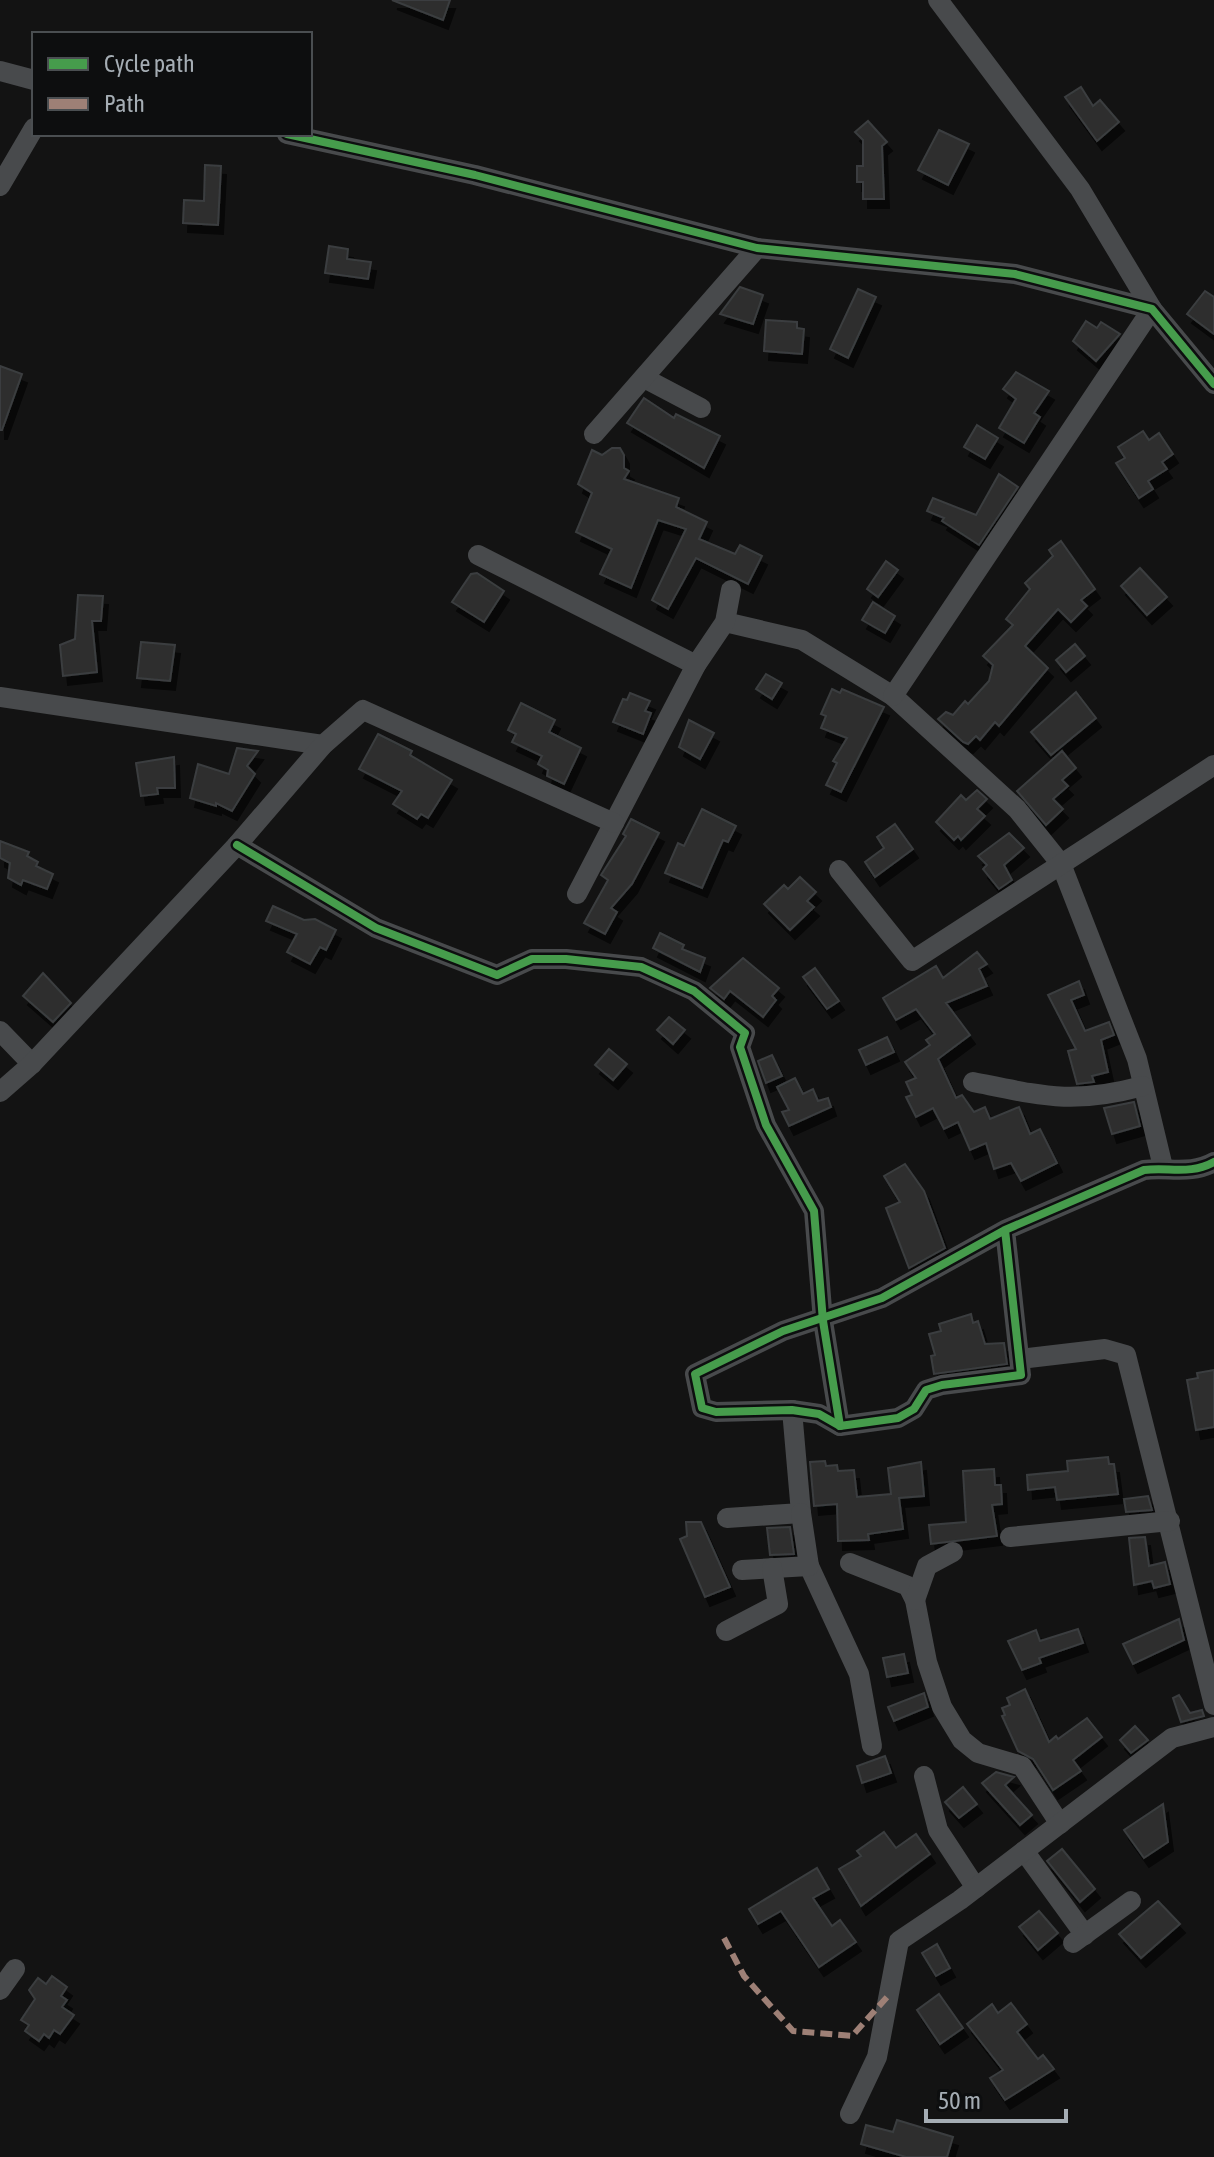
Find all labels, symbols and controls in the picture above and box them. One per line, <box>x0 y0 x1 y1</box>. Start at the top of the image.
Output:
legend <box>32 32 312 136</box>
text: Cycle path <box>104 50 195 77</box>
text: Path <box>104 90 145 117</box>
scale bar <box>926 2073 1066 2123</box>
text: 50 m <box>938 2087 981 2114</box>

